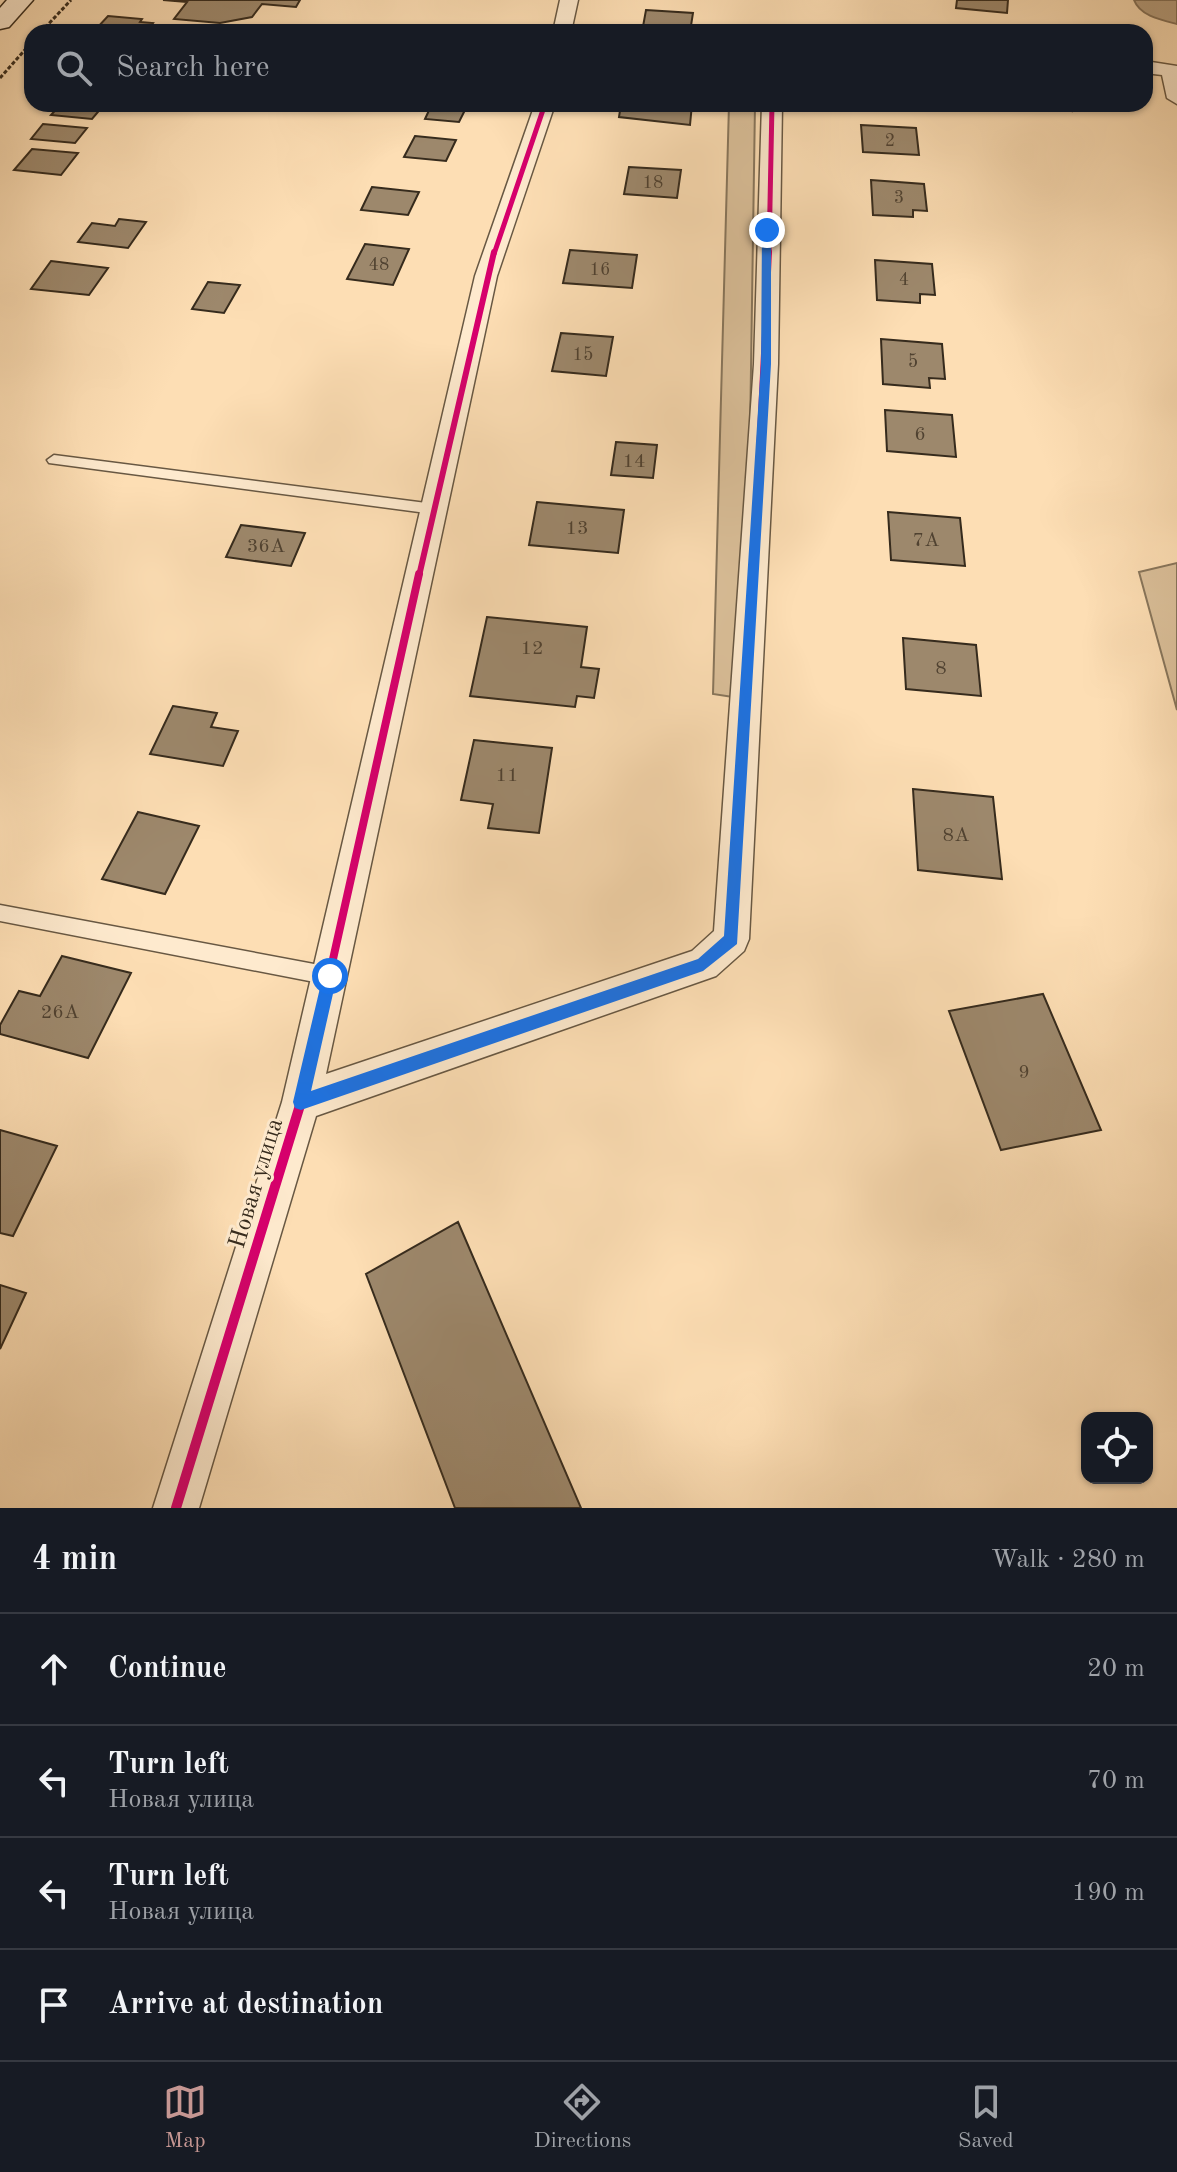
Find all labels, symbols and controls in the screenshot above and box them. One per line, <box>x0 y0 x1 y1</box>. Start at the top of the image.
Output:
search box <box>24 24 1153 112</box>
icon: search <box>52 46 96 90</box>
text: Search here <box>116 53 270 83</box>
house number: 2 <box>885 132 895 150</box>
house number: 18 <box>643 174 663 192</box>
house number: 3 <box>894 189 904 207</box>
route end <box>749 212 785 248</box>
house number: 48 <box>369 256 389 274</box>
house number: 16 <box>590 261 610 279</box>
house number: 4 <box>899 271 909 289</box>
house number: 15 <box>573 346 593 364</box>
house number: 5 <box>908 353 918 371</box>
house number: 6 <box>914 425 926 445</box>
house number: 14 <box>622 452 646 472</box>
house number: 13 <box>565 519 589 539</box>
house number: 7А <box>913 531 939 551</box>
house number: 36А <box>247 537 285 557</box>
house number: 12 <box>520 639 544 659</box>
house number: 8 <box>935 659 947 679</box>
house number: 11 <box>495 766 519 786</box>
house number: 8А <box>943 826 969 846</box>
route start <box>312 958 348 994</box>
house number: 26А <box>41 1003 79 1023</box>
house number: 9 <box>1018 1063 1030 1083</box>
street label: Новая улица <box>226 1115 288 1252</box>
map controls <box>1081 1412 1153 1484</box>
button: locate <box>1081 1412 1153 1484</box>
text: 4 min <box>32 1543 117 1577</box>
text: Walk · 280 m <box>991 1547 1145 1573</box>
icon: ahead <box>32 1647 76 1691</box>
text: Continue <box>108 1654 227 1684</box>
text: 20 m <box>1087 1656 1145 1682</box>
text: Turn left <box>108 1750 229 1780</box>
icon: left <box>32 1759 76 1803</box>
text: 70 m <box>1087 1768 1145 1794</box>
text: Новая улица <box>108 1787 254 1813</box>
text: Turn left <box>108 1862 229 1892</box>
icon: left <box>32 1871 76 1915</box>
text: 190 m <box>1072 1880 1145 1906</box>
text: Новая улица <box>108 1899 254 1925</box>
icon: arrive <box>32 1983 76 2027</box>
text: Arrive at destination <box>108 1990 383 2020</box>
tab: Map <box>163 2080 207 2155</box>
tab: Directions <box>534 2080 631 2155</box>
tab: Saved <box>958 2080 1014 2155</box>

